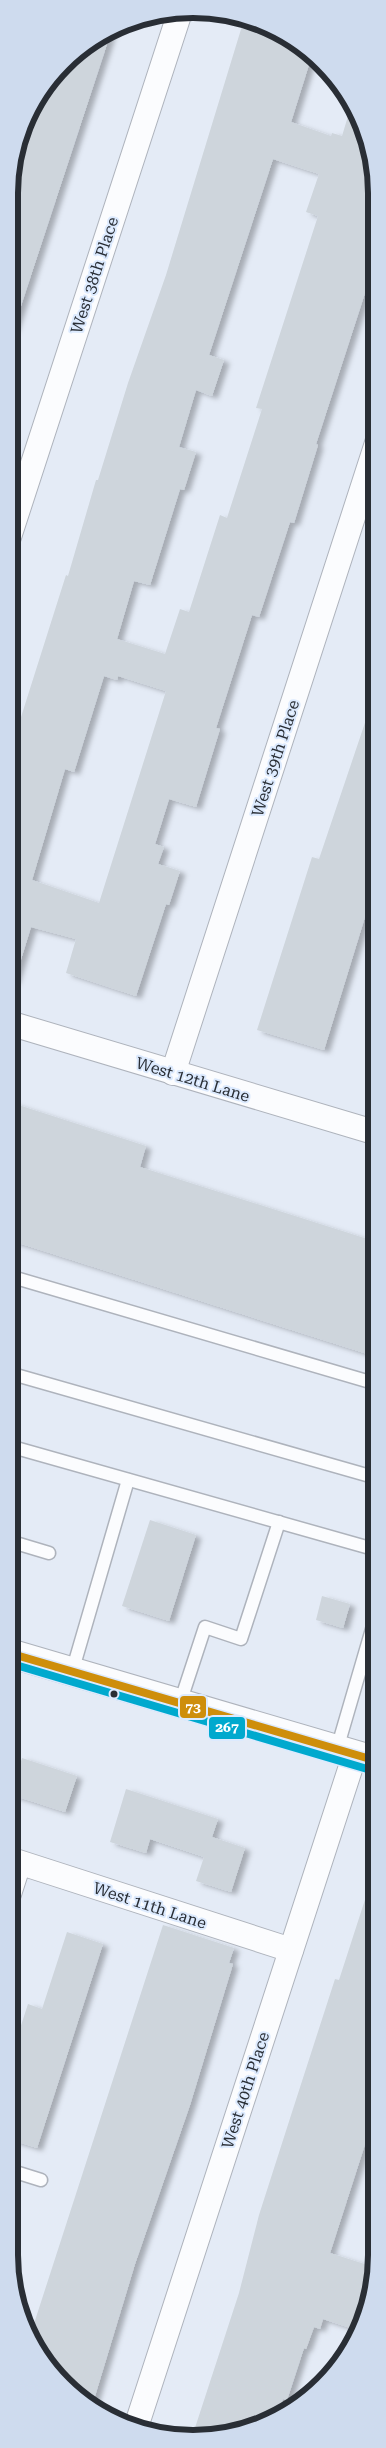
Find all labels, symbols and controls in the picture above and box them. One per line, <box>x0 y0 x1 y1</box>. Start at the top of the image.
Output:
street label: West 38th Place <box>67 214 122 336</box>
street label: West 39th Place <box>248 697 303 819</box>
street label: West 12th Lane <box>134 1053 252 1106</box>
unlabelled marker <box>109 1689 119 1699</box>
line badge: 73 <box>179 1695 207 1719</box>
text: 73 <box>185 1699 201 1715</box>
line badge: 267 <box>208 1716 246 1740</box>
text: 267 <box>215 1719 239 1735</box>
street label: West 11th Lane <box>91 1878 209 1933</box>
street label: West 40th Place <box>218 2029 273 2151</box>

